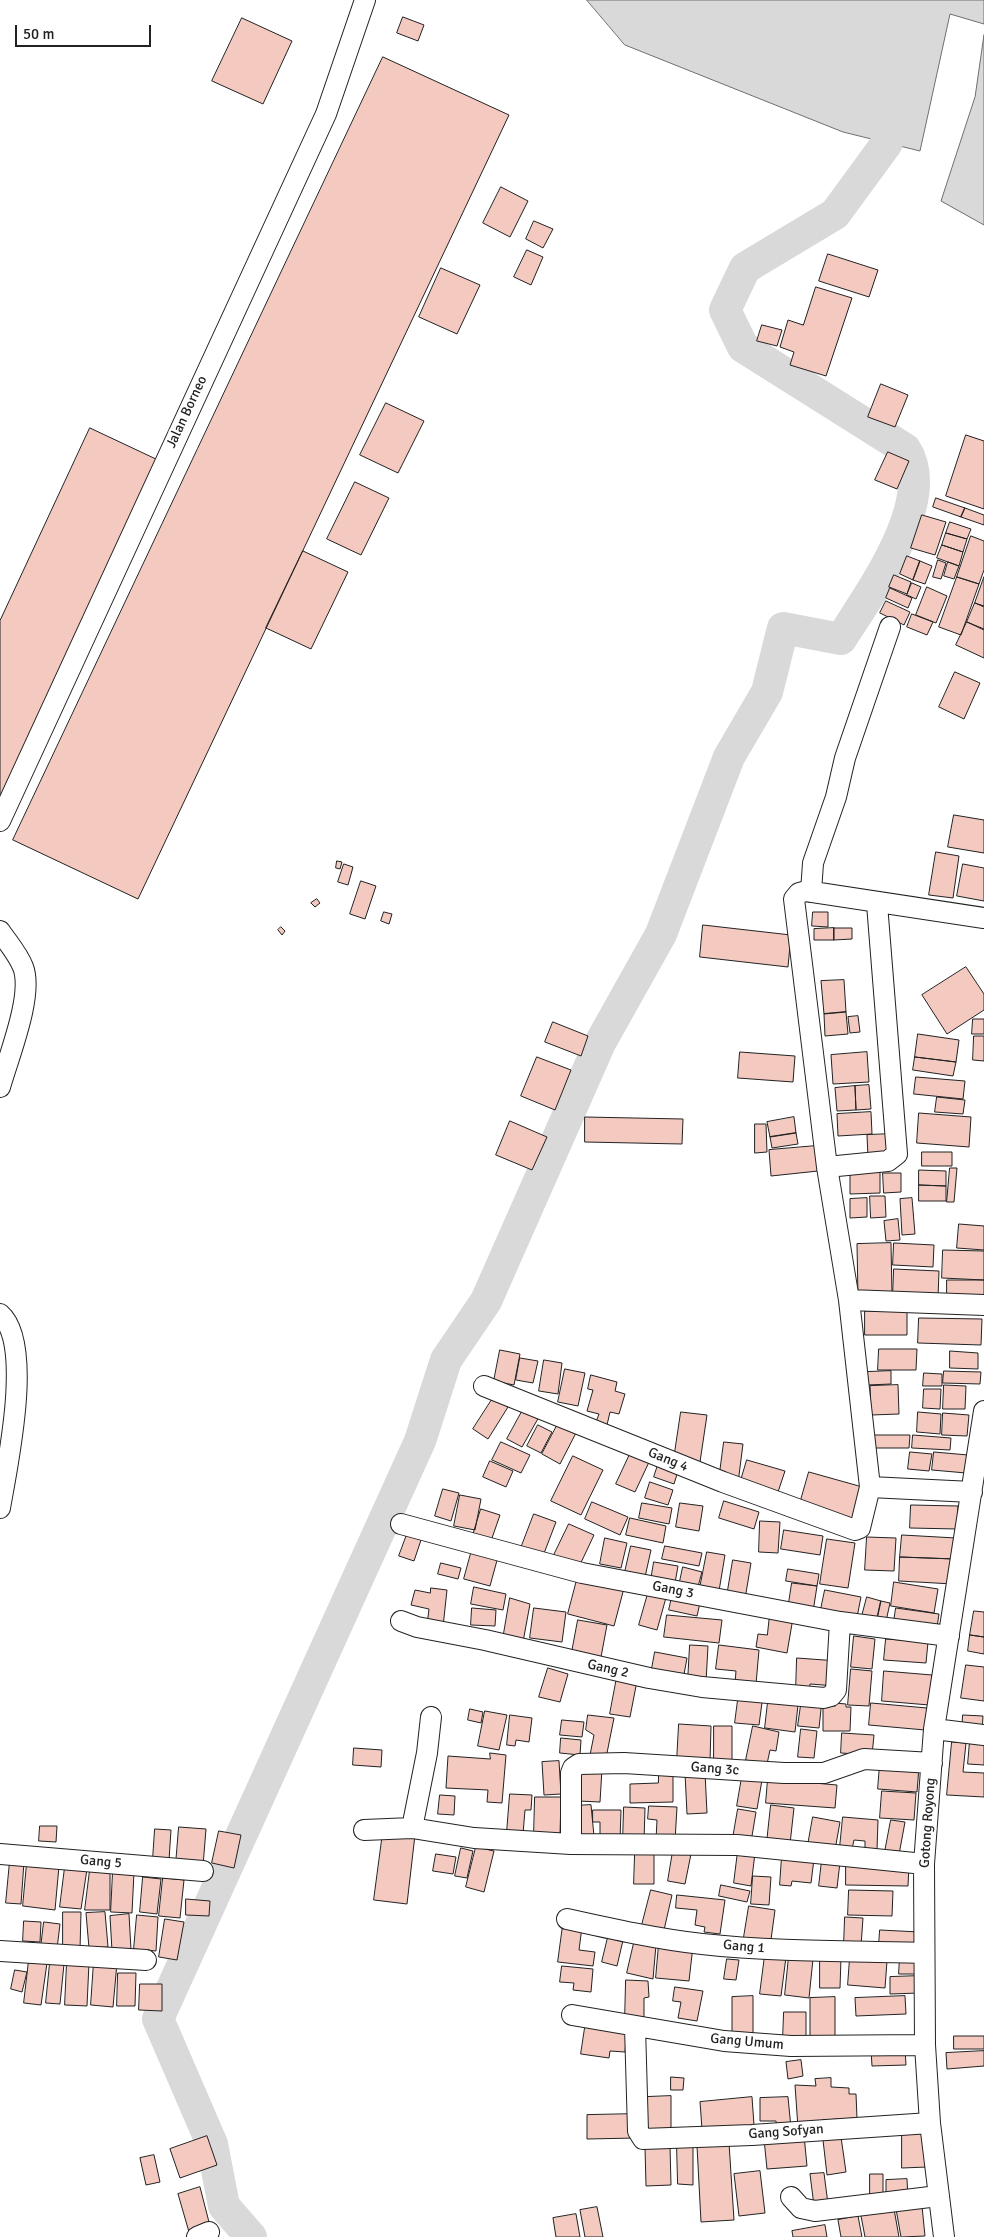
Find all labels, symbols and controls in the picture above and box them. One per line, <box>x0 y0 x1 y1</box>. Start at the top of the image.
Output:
scale bar <box>18 15 154 47</box>
text: 50 m <box>23 25 54 43</box>
street label: Jalan Borneo <box>163 373 211 451</box>
street label: Gang 4 <box>645 1444 691 1476</box>
street label: Gang 3 <box>651 1578 695 1602</box>
street label: Gang 2 <box>586 1656 630 1682</box>
street label: Gang 3c <box>690 1759 740 1779</box>
street label: Gotong Royong <box>916 1777 940 1869</box>
street label: Gang 5 <box>79 1852 123 1872</box>
street label: Gang 1 <box>722 1937 766 1957</box>
street label: Gang Umum <box>710 2030 784 2054</box>
street label: Gang Sofyan <box>748 2121 824 2143</box>

